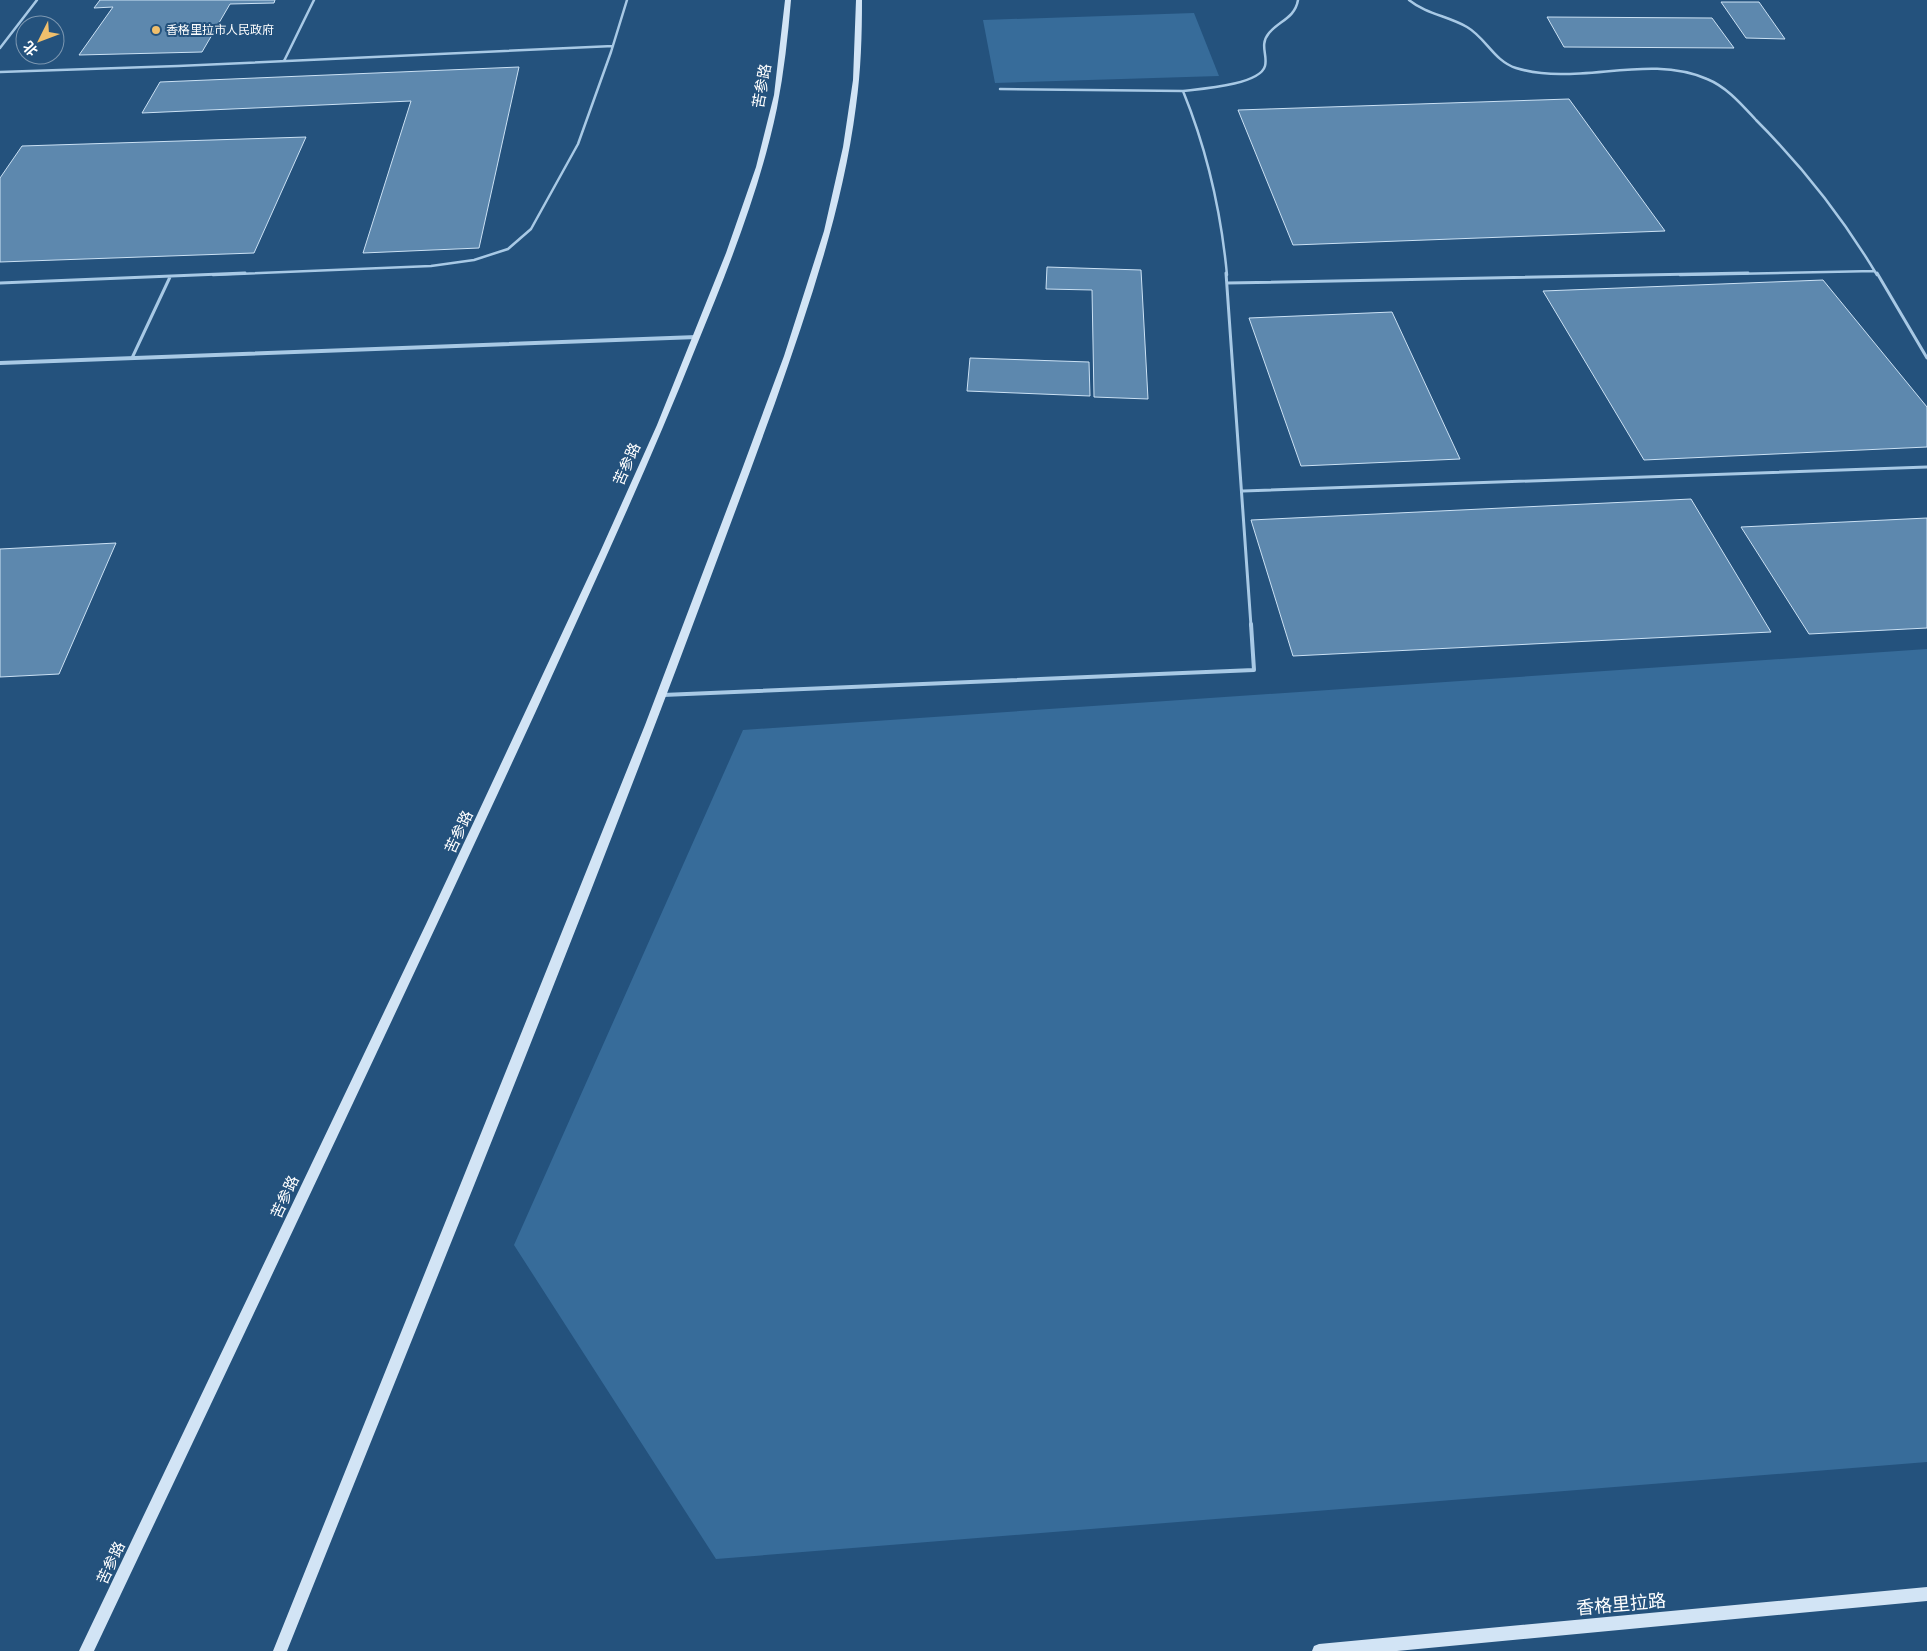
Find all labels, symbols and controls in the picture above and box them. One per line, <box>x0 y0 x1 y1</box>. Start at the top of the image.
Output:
north arrow <box>15 15 65 65</box>
place label: 香格里拉市人民政府 <box>166 23 274 37</box>
marker: 香格里拉市人民政府 <box>150 24 162 36</box>
text: 北 <box>20 38 41 59</box>
street label: 苦参路 <box>749 62 775 110</box>
street label: 苦参路 <box>610 440 644 488</box>
street label: 苦参路 <box>441 808 477 856</box>
street label: 苦参路 <box>267 1173 303 1221</box>
street label: 苦参路 <box>93 1539 129 1587</box>
street label: 香格里拉路 <box>1575 1590 1667 1618</box>

